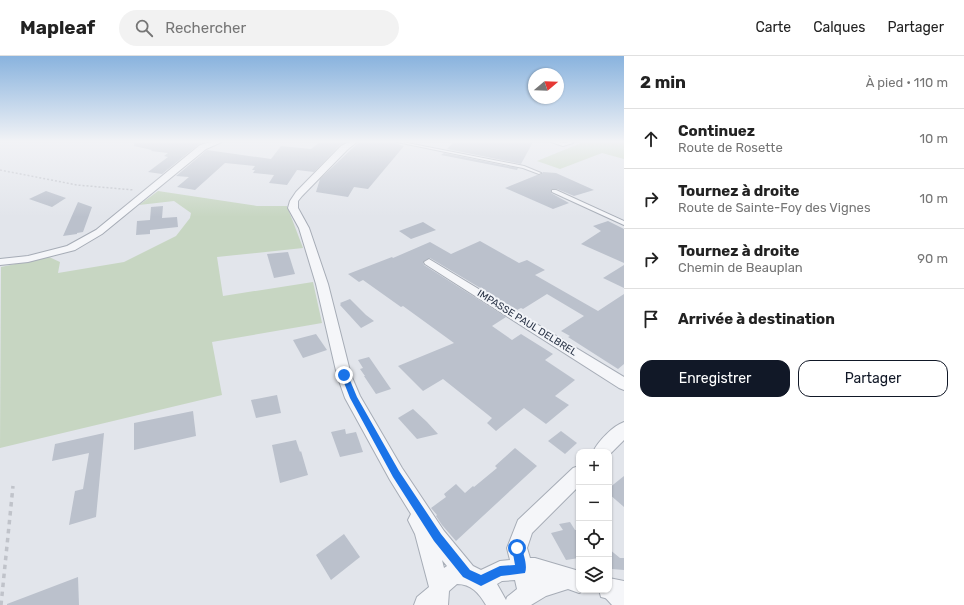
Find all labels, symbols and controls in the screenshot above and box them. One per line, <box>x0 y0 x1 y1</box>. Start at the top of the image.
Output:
search box <box>119 10 399 46</box>
text: Mapleaf <box>20 16 95 39</box>
icon: search <box>133 17 155 39</box>
text: Rechercher <box>165 19 246 37</box>
text: Carte <box>755 19 791 36</box>
text: Calques <box>813 19 865 36</box>
text: Partager <box>887 19 944 36</box>
north arrow <box>528 68 564 104</box>
text: 2 min <box>640 72 686 92</box>
text: À pied · 110 m <box>866 75 948 90</box>
text: Continuez <box>678 122 755 140</box>
icon: ahead <box>640 128 662 150</box>
text: 10 m <box>919 131 948 146</box>
text: Route de Rosette <box>678 140 783 155</box>
text: Tournez à droite <box>678 182 799 200</box>
icon: right <box>640 188 662 210</box>
text: 10 m <box>919 191 948 206</box>
text: Route de Sainte-Foy des Vignes <box>678 200 871 215</box>
text: Tournez à droite <box>678 242 799 260</box>
icon: right <box>640 248 662 270</box>
text: 90 m <box>917 251 948 266</box>
text: Chemin de Beauplan <box>678 260 803 275</box>
street label: IMPASSE PAUL DELBREL <box>475 287 579 359</box>
icon: arrive <box>640 308 662 330</box>
text: Arrivée à destination <box>678 310 835 328</box>
button: Enregistrer <box>640 360 790 397</box>
button: Partager <box>798 360 948 397</box>
route end <box>335 366 353 384</box>
map controls <box>576 449 612 593</box>
button: + <box>576 449 612 485</box>
button: − <box>576 485 612 521</box>
button: locate <box>576 521 612 557</box>
route start <box>508 539 526 557</box>
button: layers <box>576 557 612 593</box>

